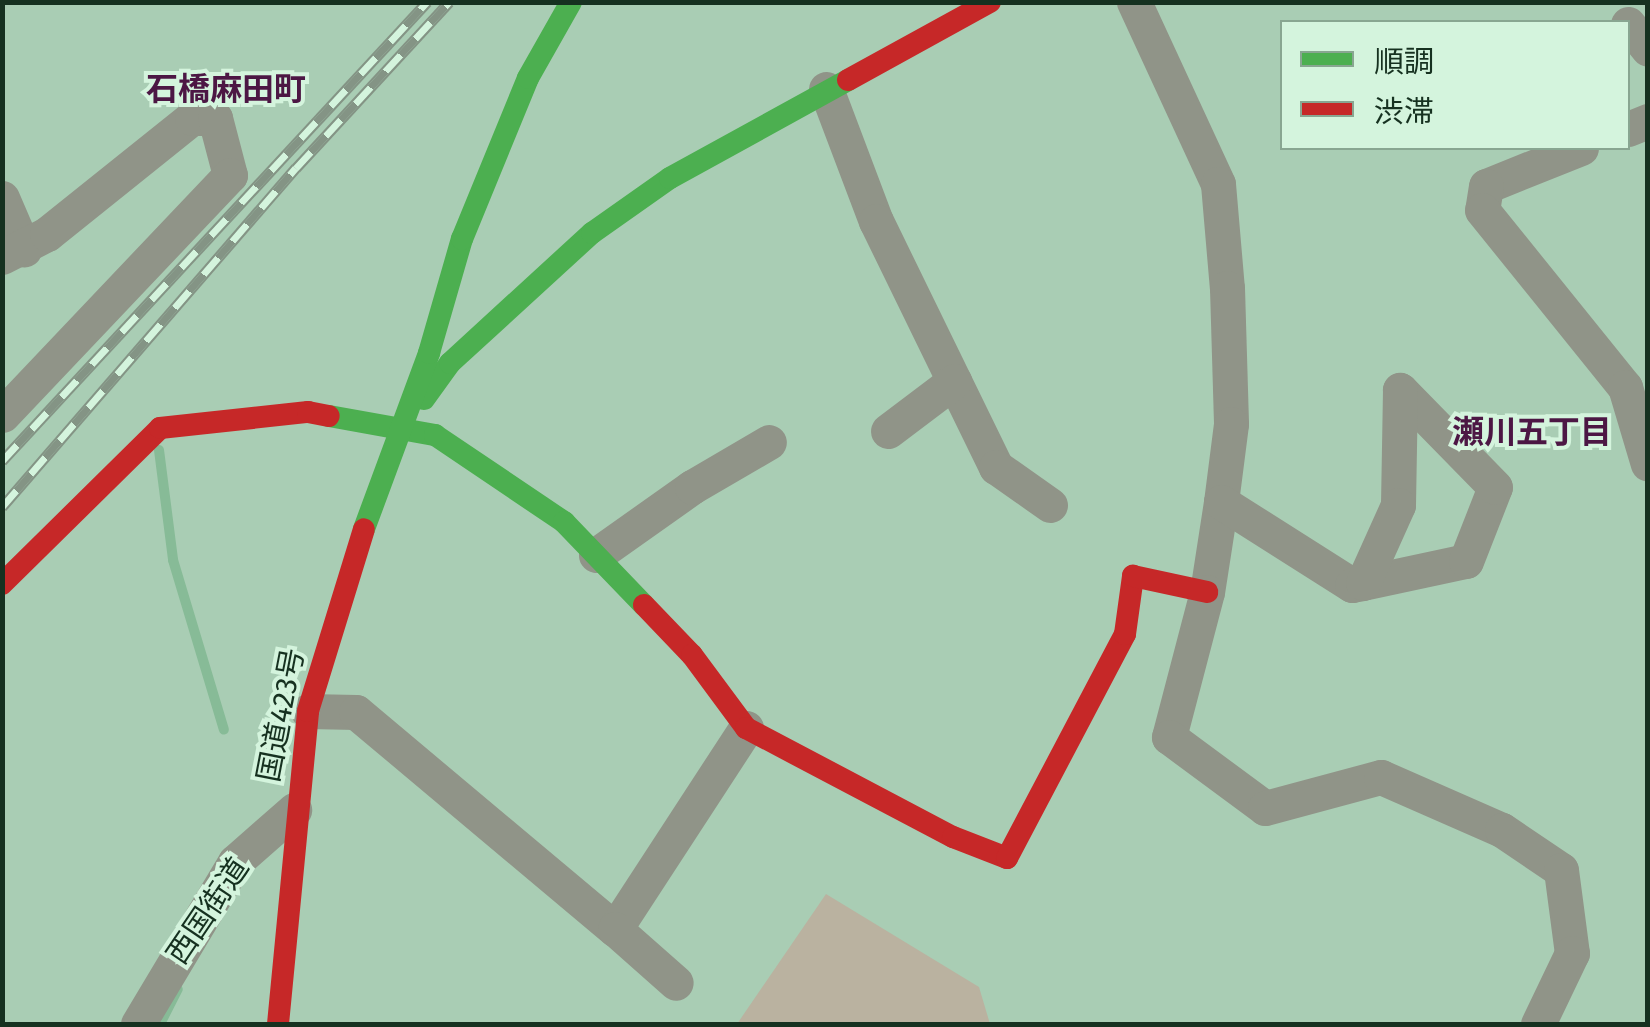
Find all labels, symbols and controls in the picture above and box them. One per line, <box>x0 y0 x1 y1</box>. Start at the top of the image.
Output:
legend <box>1280 20 1630 150</box>
text: 順調 <box>1374 44 1434 80</box>
district label: 石橋麻田町 <box>146 70 306 108</box>
text: 渋滞 <box>1374 94 1434 130</box>
district label: 瀬川五丁目 <box>1452 413 1612 451</box>
street label: 国道423号 <box>250 645 312 785</box>
street label: 西国街道 <box>160 851 256 971</box>

